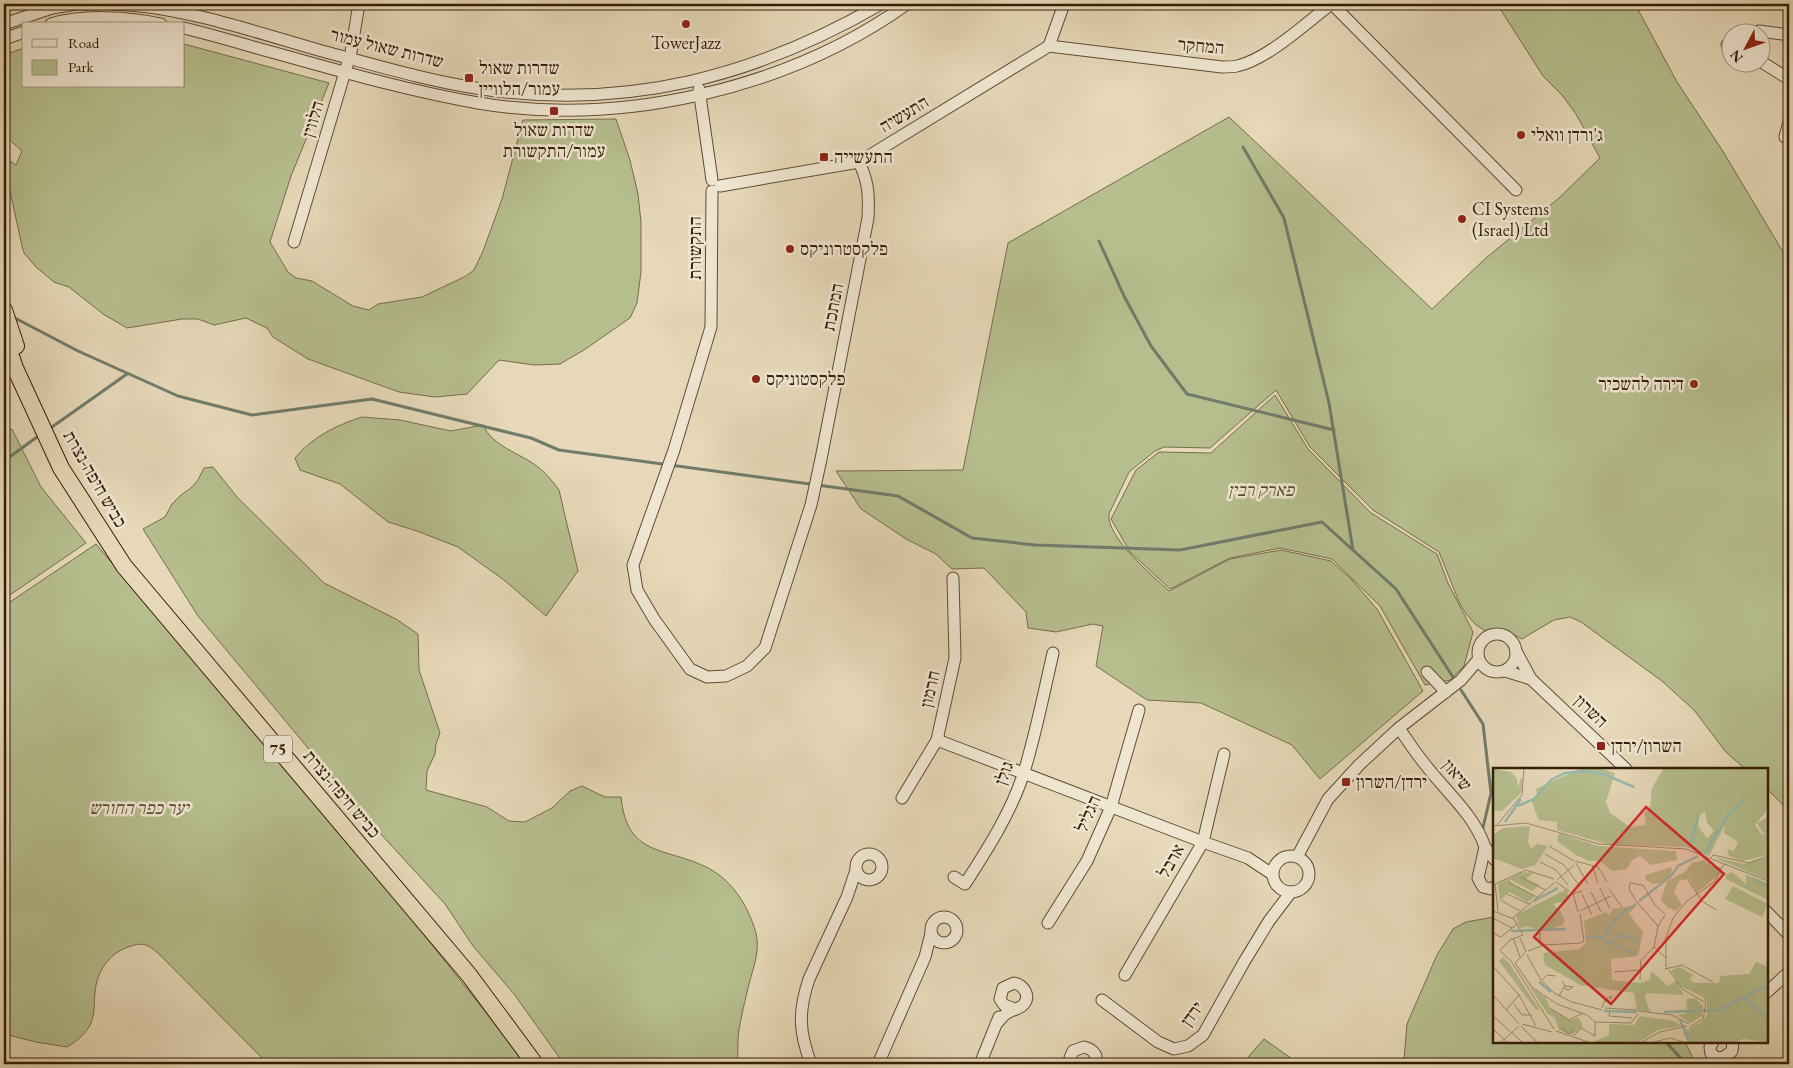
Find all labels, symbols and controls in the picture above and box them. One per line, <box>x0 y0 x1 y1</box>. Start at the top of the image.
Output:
marker: TowerJazz <box>680 18 692 30</box>
legend <box>22 22 185 88</box>
street label: שדרות שאול עמור <box>328 22 446 73</box>
north arrow <box>1720 22 1770 72</box>
place label: TowerJazz <box>651 31 721 54</box>
street label: המחקר <box>1177 32 1225 59</box>
text: Road <box>68 33 100 52</box>
text: N <box>1725 46 1747 67</box>
place label: שדרות שאול עמור/הלוויין <box>479 56 560 100</box>
text: Park <box>68 57 95 76</box>
marker: שדרות שאול עמור/הלוויין <box>463 72 475 84</box>
street label: התעשיה <box>875 90 933 137</box>
street label: הלווין <box>296 98 329 140</box>
marker: שדרות שאול עמור/התקשורת <box>548 105 560 117</box>
place label: שדרות שאול עמור/התקשורת <box>503 118 605 162</box>
place label: ג'ורדן וואלי <box>1531 123 1603 146</box>
marker: ג'ורדן וואלי <box>1515 129 1527 141</box>
place label: התעשייה <box>834 145 893 168</box>
marker: התעשייה <box>818 151 830 163</box>
place label: CI Systems (Israel) Ltd <box>1472 197 1550 241</box>
marker: CI Systems (Israel) Ltd <box>1456 213 1468 225</box>
street label: התקשורת <box>683 216 706 280</box>
place label: פלקסטרוניקס <box>800 237 888 260</box>
marker: פלקסטרוניקס <box>784 243 796 255</box>
street label: המתכת <box>817 281 848 333</box>
place label: פלקסטוניקס <box>766 367 846 390</box>
place label: דירה להשכיר <box>1599 372 1684 395</box>
marker: פלקסטוניקס <box>750 373 762 385</box>
marker: דירה להשכיר <box>1688 378 1700 390</box>
street label: כביש חיפה-נצרת <box>58 426 133 531</box>
park label: פארק רבין <box>1228 478 1295 501</box>
street label: חרמון <box>914 668 945 710</box>
street label: השרון <box>1570 689 1613 732</box>
place label: השרון/ירדן <box>1611 734 1682 757</box>
road number: 75 <box>264 736 292 762</box>
marker: השרון/ירדן <box>1595 740 1607 752</box>
street label: כביש חיפה-נצרת <box>299 745 386 843</box>
street label: שיאון <box>1437 754 1477 795</box>
street label: גולן <box>989 758 1018 788</box>
inset map <box>1493 768 1768 1043</box>
place label: ירדן/השרון <box>1356 770 1427 793</box>
marker: ירדן/השרון <box>1340 776 1352 788</box>
street label: הגליל <box>1070 792 1106 836</box>
park label: יער כפר החורש <box>89 796 191 819</box>
street label: ארבל <box>1152 840 1189 882</box>
street label: ירדן <box>1175 997 1208 1031</box>

